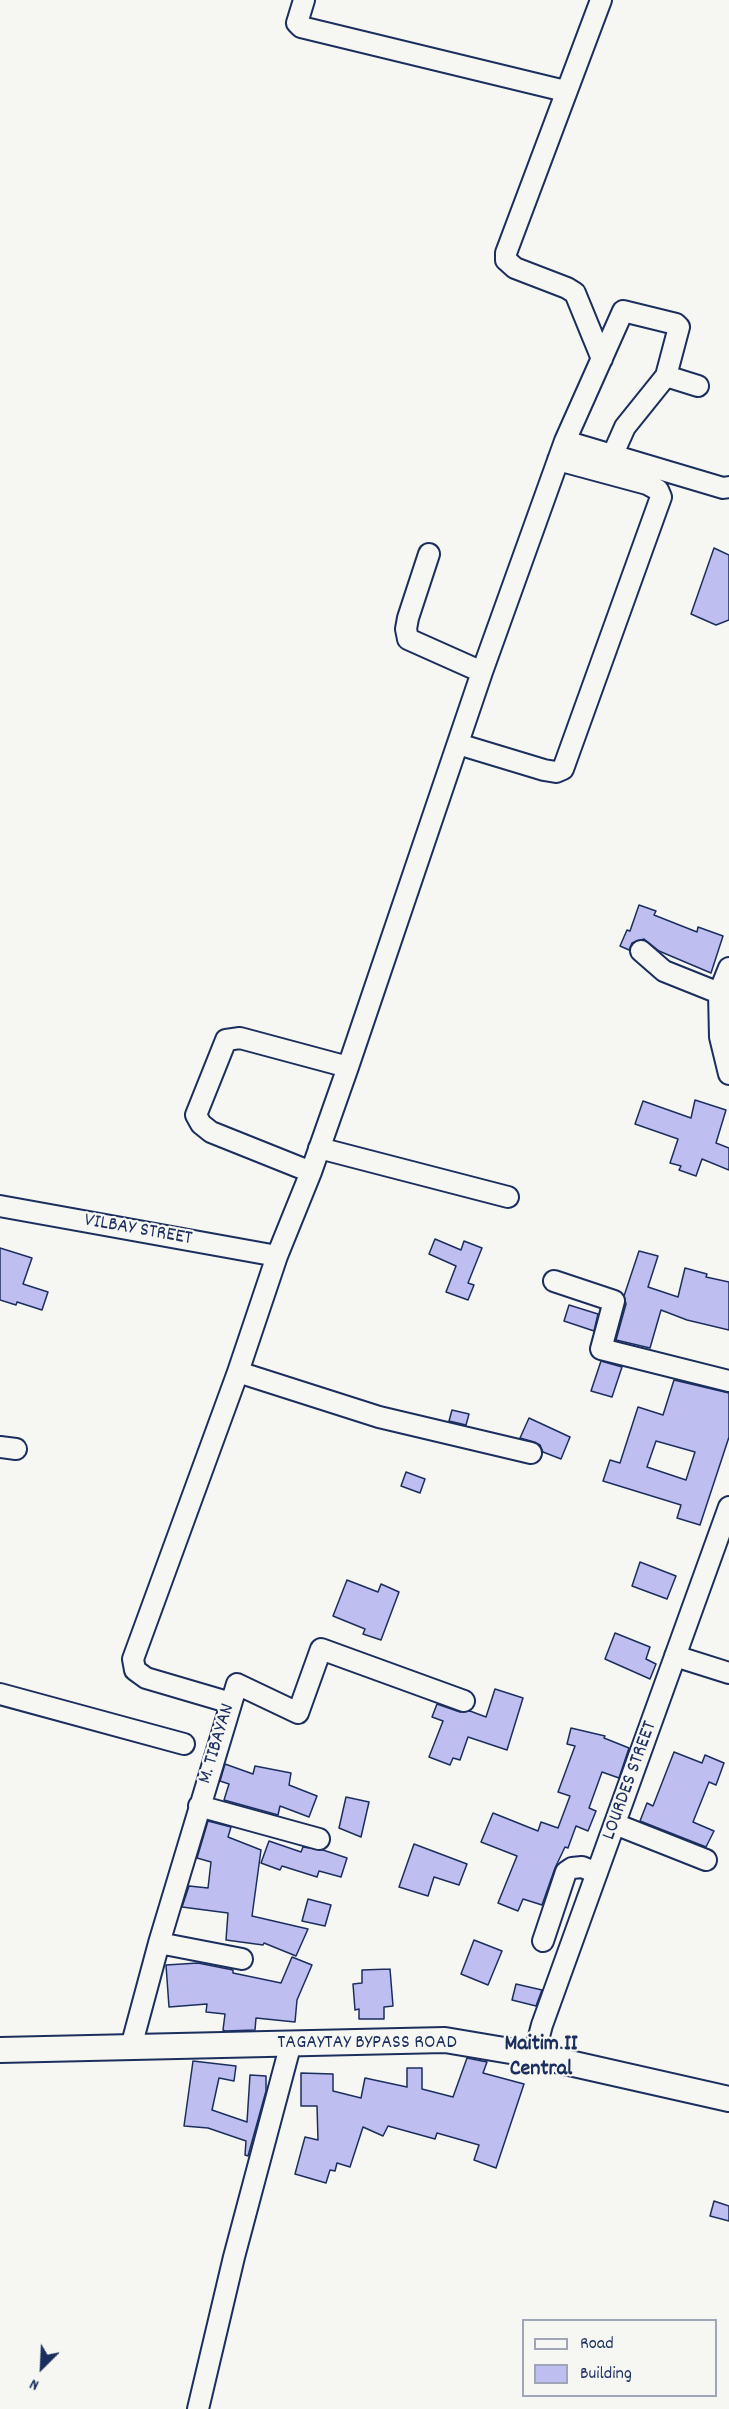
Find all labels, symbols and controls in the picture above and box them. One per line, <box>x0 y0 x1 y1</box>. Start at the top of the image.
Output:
street label: VILBAY STREET <box>82 1210 194 1252</box>
street label: M. TIBAYAN <box>194 1701 242 1787</box>
street label: LOURDES STREET <box>598 1718 664 1844</box>
street label: TAGAYTAY BYPASS ROAD <box>277 2032 457 2056</box>
district label: Maitim II Central <box>504 2033 578 2084</box>
legend <box>522 2319 717 2397</box>
text: Road <box>580 2332 614 2357</box>
north arrow <box>12 2337 72 2397</box>
text: Building <box>580 2362 632 2387</box>
text: N <box>26 2372 43 2396</box>

